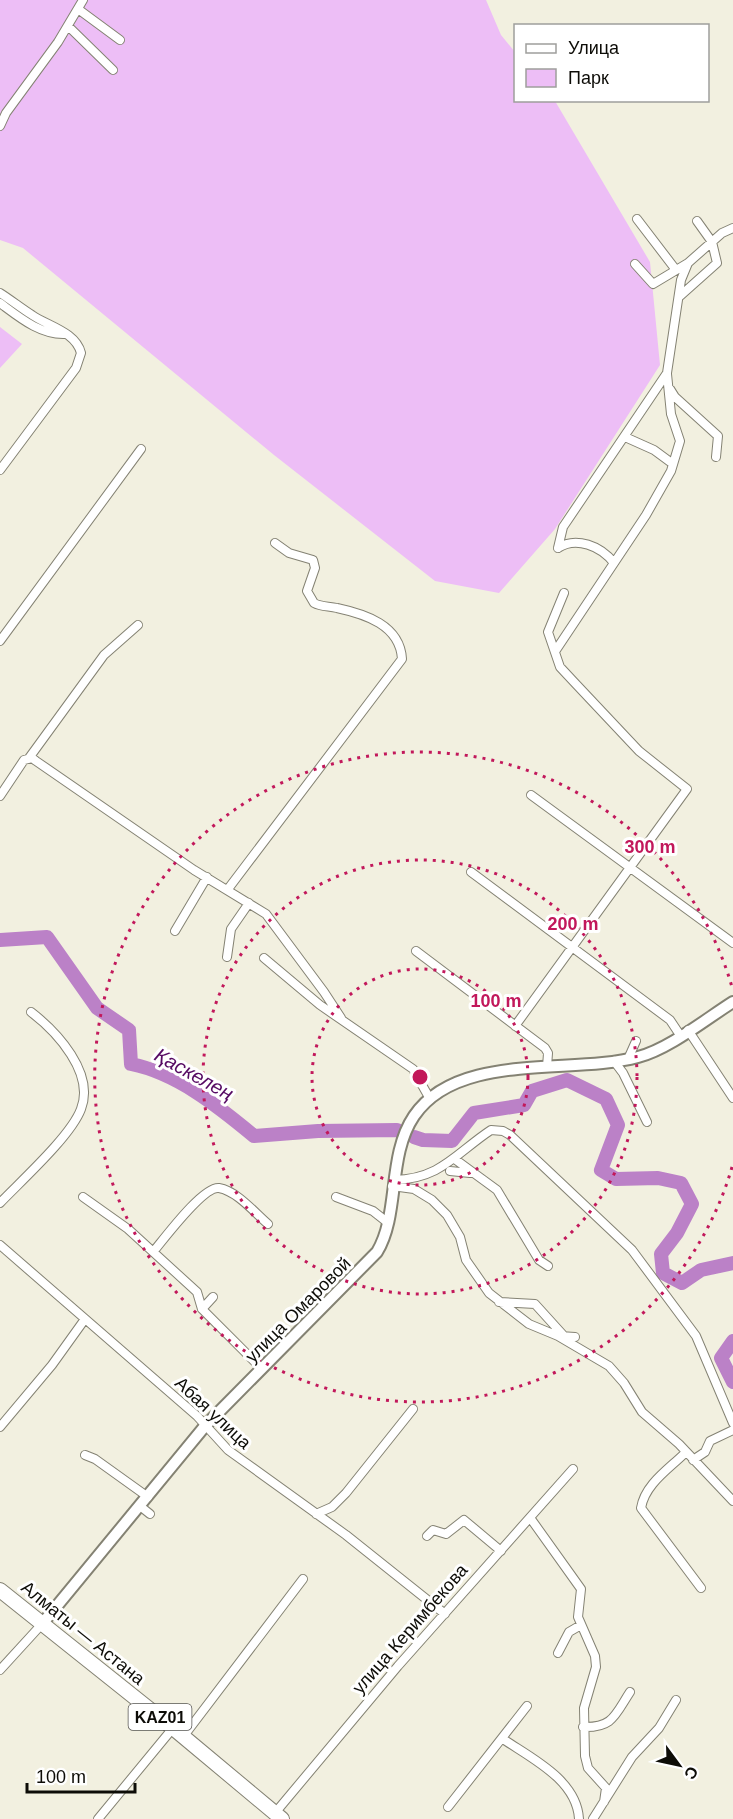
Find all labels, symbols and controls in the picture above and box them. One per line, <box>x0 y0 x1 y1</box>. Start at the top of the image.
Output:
legend <box>514 24 709 102</box>
text: Улица <box>568 38 620 58</box>
text: Парк <box>568 68 609 88</box>
text: 300 m <box>624 837 676 857</box>
text: 200 m <box>547 914 599 934</box>
text: 100 m <box>470 991 522 1011</box>
water label: Қаскелең <box>151 1043 237 1105</box>
centre of rings <box>410 1067 430 1087</box>
street label: улица Омаровой <box>241 1253 355 1367</box>
street label: Абая улица <box>171 1373 256 1454</box>
street label: улица Керимбекова <box>348 1560 472 1698</box>
street label: Алматы — Астана <box>17 1577 149 1689</box>
road number: KАZ01 <box>128 1704 192 1730</box>
north arrow <box>649 1735 709 1795</box>
scale bar <box>27 1756 135 1794</box>
text: С <box>681 1763 701 1783</box>
text: 100 m <box>36 1767 86 1787</box>

